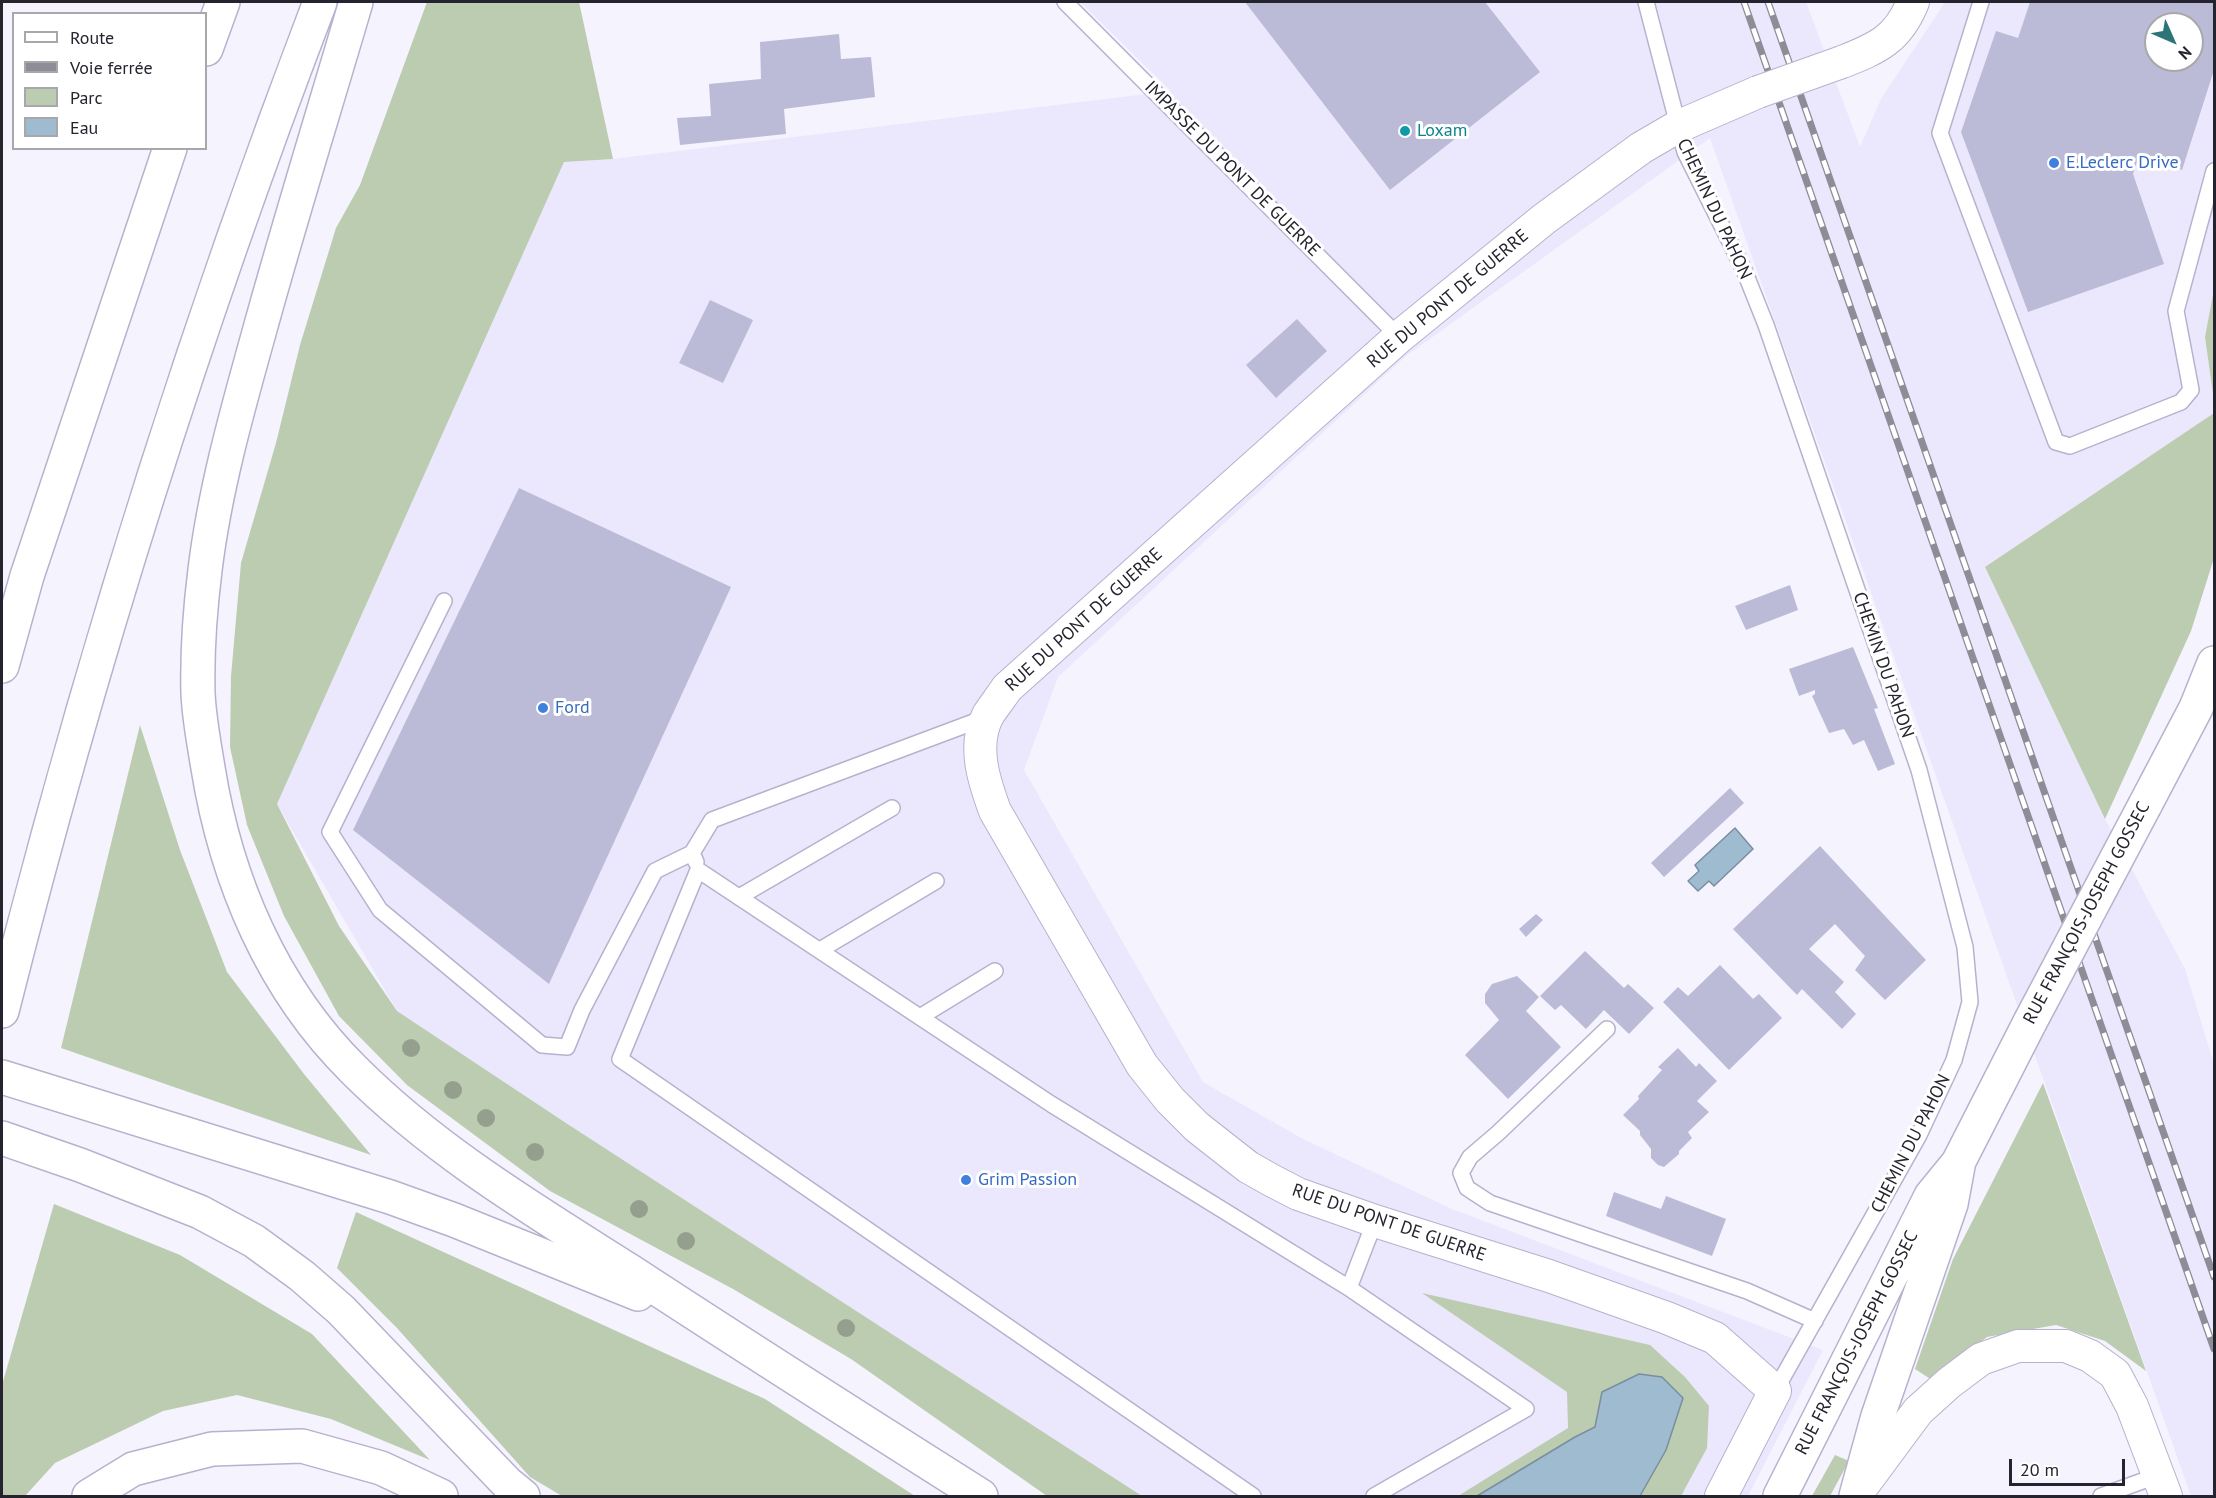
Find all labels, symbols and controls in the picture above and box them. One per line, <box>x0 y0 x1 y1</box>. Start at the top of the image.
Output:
legend <box>12 12 207 150</box>
north arrow <box>2144 12 2204 72</box>
text: Route <box>70 26 114 49</box>
text: N <box>2175 43 2196 64</box>
text: Voie ferrée <box>70 56 153 79</box>
street label: IMPASSE DU PONT DE GUERRE <box>1140 77 1324 261</box>
text: Parc <box>70 86 103 109</box>
text: Eau <box>70 116 98 139</box>
place label: Loxam <box>1417 120 1467 142</box>
marker: Loxam <box>1398 124 1412 138</box>
street label: CHEMIN DU PAHON <box>1672 135 1756 283</box>
place label: E.Leclerc Drive <box>2066 152 2179 174</box>
marker: E.Leclerc Drive <box>2047 156 2061 170</box>
street label: RUE DU PONT DE GUERRE <box>1363 225 1533 373</box>
street label: RUE DU PONT DE GUERRE <box>1001 544 1167 696</box>
street label: CHEMIN DU PAHON <box>1848 589 1918 741</box>
place label: Ford <box>555 697 590 719</box>
marker: Ford <box>536 701 550 715</box>
street label: RUE FRANÇOIS-JOSEPH GOSSEC <box>2019 798 2155 1028</box>
street label: CHEMIN DU PAHON <box>1867 1071 1955 1217</box>
place label: Grim Passion <box>978 1169 1077 1191</box>
marker: Grim Passion <box>959 1173 973 1187</box>
street label: RUE DU PONT DE GUERRE <box>1289 1180 1489 1266</box>
street label: RUE FRANÇOIS-JOSEPH GOSSEC <box>1791 1227 1923 1459</box>
scale bar <box>2012 1447 2128 1485</box>
text: 20 m <box>2020 1458 2059 1481</box>

